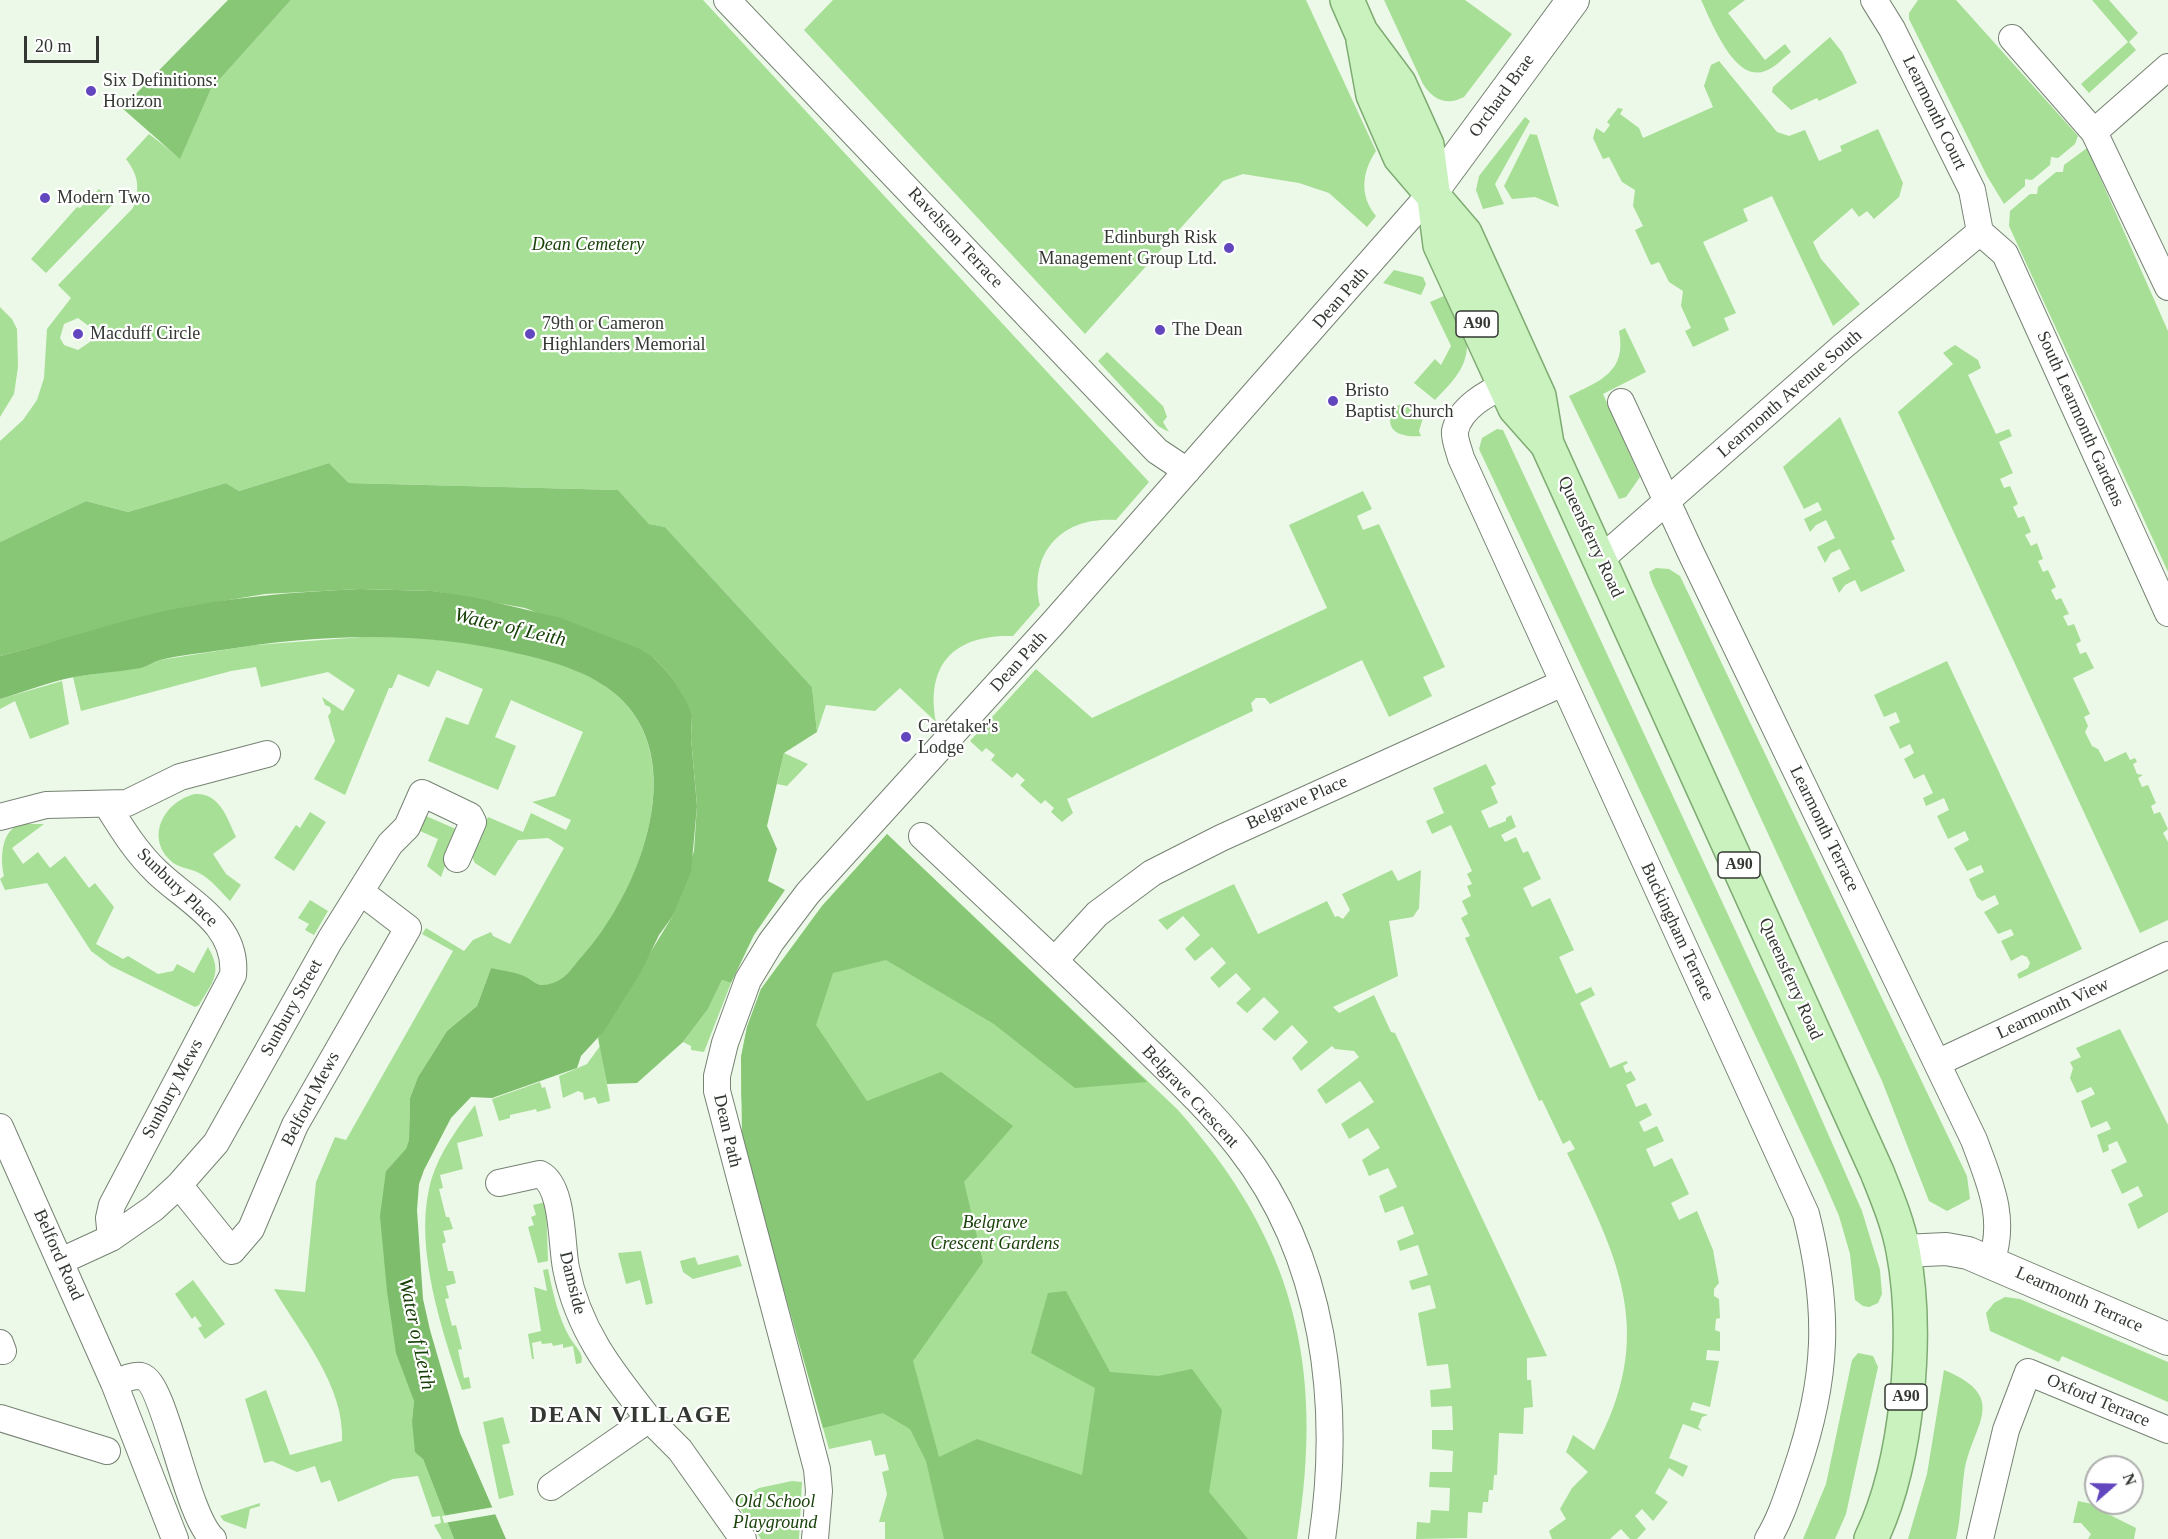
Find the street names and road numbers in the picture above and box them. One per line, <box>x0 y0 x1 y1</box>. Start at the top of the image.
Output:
street label: Orchard Brae <box>1465 50 1539 142</box>
street label: Learmonth Court <box>1897 52 1971 174</box>
street label: Ravelston Terrace <box>903 183 1007 293</box>
street label: Dean Path <box>1308 263 1374 333</box>
road number: A90 <box>1456 311 1498 337</box>
street label: Learmonth Avenue South <box>1713 325 1867 463</box>
street label: South Learmonth Gardens <box>2032 328 2128 510</box>
street label: Queensferry Road <box>1552 473 1628 601</box>
street label: Dean Path <box>986 627 1052 697</box>
street label: Learmonth Terrace <box>1784 763 1864 895</box>
street label: Belgrave Place <box>1243 771 1351 835</box>
street label: Sunbury Place <box>132 844 222 932</box>
road number: A90 <box>1718 852 1760 878</box>
street label: Buckingham Terrace <box>1635 859 1719 1005</box>
street label: Queensferry Road <box>1753 915 1827 1043</box>
street label: Sunbury Street <box>256 956 328 1060</box>
street label: Learmonth View <box>1993 974 2113 1044</box>
street label: Sunbury Mews <box>138 1036 208 1142</box>
street label: Belgrave Crescent <box>1137 1041 1243 1153</box>
street label: Belford Mews <box>277 1048 345 1150</box>
street label: Dean Path <box>708 1092 746 1170</box>
street label: Belford Road <box>28 1206 88 1304</box>
street label: Damside <box>554 1249 590 1317</box>
street label: Learmonth Terrace <box>2012 1262 2146 1338</box>
street label: Oxford Terrace <box>2043 1370 2153 1432</box>
road number: A90 <box>1885 1384 1927 1410</box>

